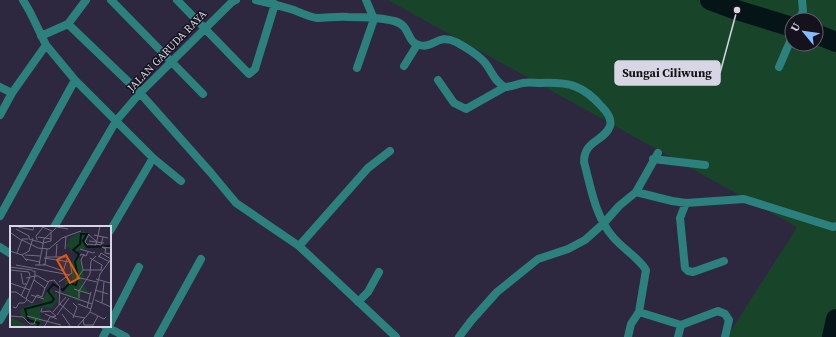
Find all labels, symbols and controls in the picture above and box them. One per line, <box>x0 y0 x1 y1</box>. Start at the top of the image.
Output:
street label: JALAN GARUDA RAYA <box>123 6 210 96</box>
north arrow <box>784 12 824 52</box>
text: U <box>787 20 804 35</box>
callout: Sungai Ciliwung <box>615 61 720 85</box>
text: Sungai Ciliwung <box>622 65 712 81</box>
inset map <box>10 226 111 327</box>

